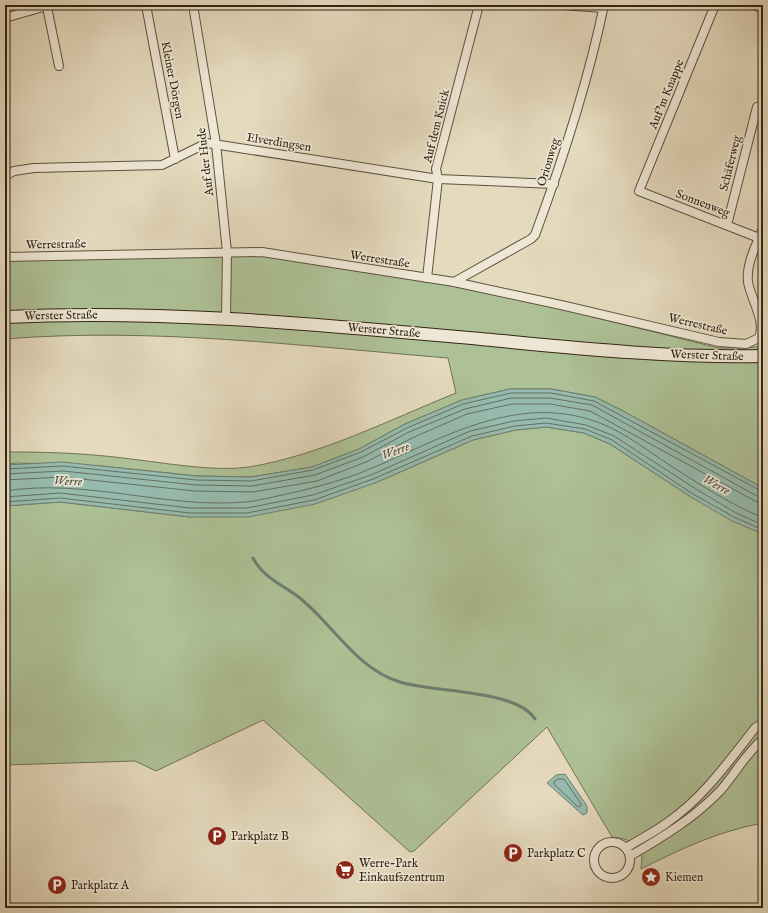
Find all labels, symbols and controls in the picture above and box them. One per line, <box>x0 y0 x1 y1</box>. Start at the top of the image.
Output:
street label: Kleiner Dörgen <box>158 40 187 121</box>
street label: Auf'm Knappe <box>645 57 688 133</box>
street label: Auf dem Knick <box>420 87 453 165</box>
street label: Auf der Hude <box>194 127 217 198</box>
street label: Elverdingsen <box>246 130 313 155</box>
street label: Schäferweg <box>716 133 745 193</box>
street label: Orionweg <box>534 136 563 188</box>
street label: Sonnenweg <box>674 186 733 221</box>
street label: Werrestraße <box>26 236 87 253</box>
street label: Werrestraße <box>349 247 411 272</box>
street label: Werster Straße <box>24 307 98 324</box>
street label: Werrestraße <box>667 310 729 339</box>
street label: Werster Straße <box>347 320 422 341</box>
street label: Werster Straße <box>670 347 744 364</box>
water label: Werre <box>379 438 413 464</box>
water label: Werre <box>700 471 734 500</box>
water label: Werre <box>53 473 83 491</box>
parking icon: Parkplatz B <box>206 825 228 847</box>
place label: Parkplatz B <box>231 829 289 845</box>
parking icon: Parkplatz C <box>502 842 524 864</box>
place label: Parkplatz C <box>527 846 586 862</box>
place label: Werre-Park Einkaufszentrum <box>359 856 445 885</box>
supermarket icon: Werre-Park Einkaufszentrum <box>334 859 356 881</box>
place icon: Kiemen <box>640 866 662 888</box>
place label: Kiemen <box>665 870 704 885</box>
parking icon: Parkplatz A <box>46 874 68 896</box>
place label: Parkplatz A <box>71 878 130 894</box>

